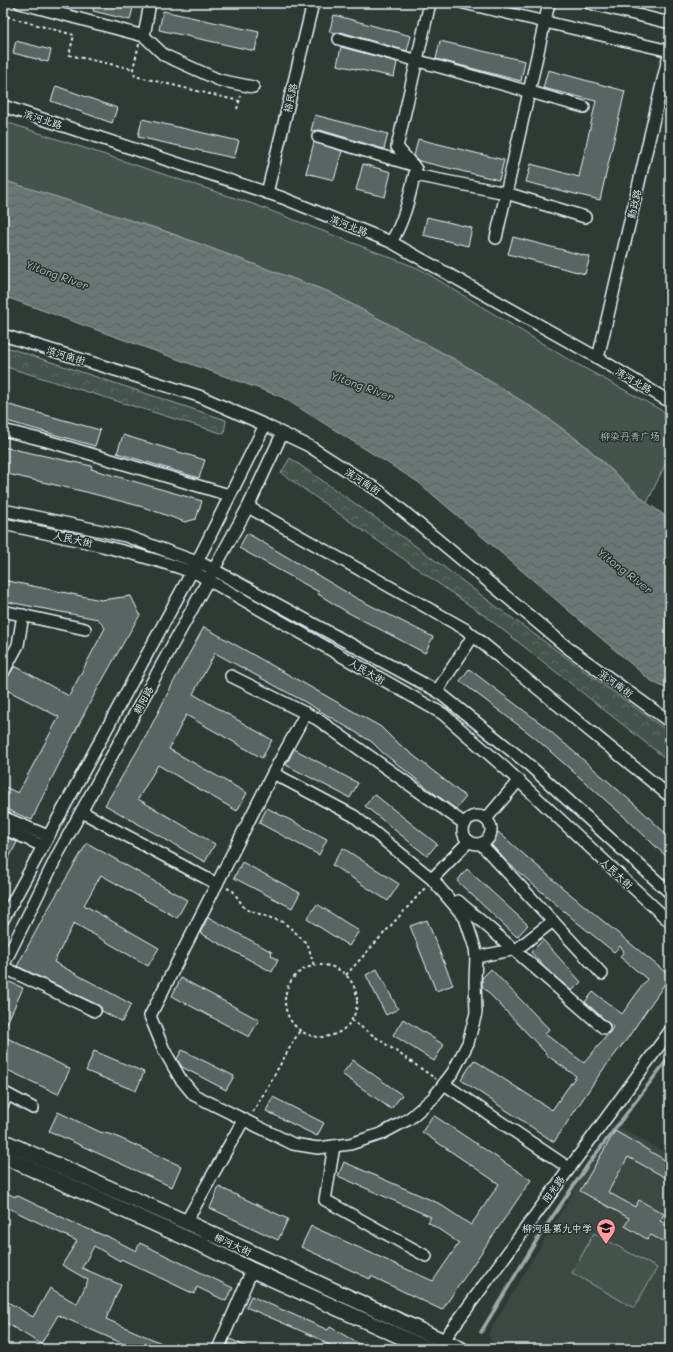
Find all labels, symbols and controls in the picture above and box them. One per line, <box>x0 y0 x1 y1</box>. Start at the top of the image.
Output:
street label: 裕民路 <box>280 82 300 114</box>
street label: 滨河北路 <box>22 106 64 132</box>
street label: 勤政路 <box>624 188 644 220</box>
street label: 滨河北路 <box>328 211 370 239</box>
water label: Yitong River <box>23 256 91 293</box>
street label: 滨河南街 <box>45 342 87 368</box>
street label: 滨河北路 <box>613 364 655 396</box>
water label: Yitong River <box>328 367 396 404</box>
park label: 柳染丹青广场 <box>600 429 660 443</box>
street label: 滨河南街 <box>342 464 384 498</box>
street label: 人民大街 <box>52 528 94 550</box>
water label: Yitong River <box>594 544 656 597</box>
street label: 人民大街 <box>346 655 388 687</box>
street label: 滨河南街 <box>596 666 636 700</box>
street label: 朝阳路 <box>130 683 156 717</box>
street label: 人民大街 <box>598 854 636 892</box>
street label: 阳光路 <box>539 1173 567 1205</box>
school or university icon: 柳河县第九中学 <box>595 1217 617 1245</box>
place label: 柳河县第九中学 <box>522 1221 592 1235</box>
street label: 柳河大街 <box>212 1229 254 1259</box>

